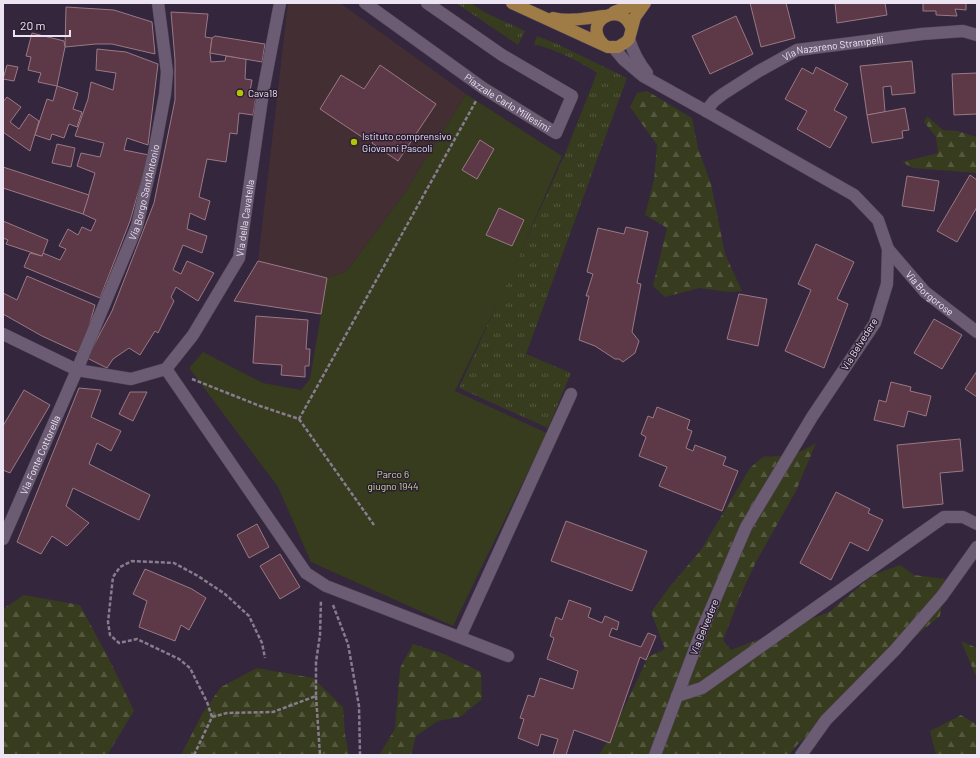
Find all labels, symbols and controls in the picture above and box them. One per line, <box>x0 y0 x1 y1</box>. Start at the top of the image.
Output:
scale bar <box>14 12 70 38</box>
text: 20 m <box>20 18 46 32</box>
street label: Via Nazareno Strampelli <box>780 33 884 63</box>
street label: Piazzale Carlo Millesimi <box>462 71 553 134</box>
place label: Cava18 <box>248 87 278 99</box>
marker: Cava18 <box>235 88 245 98</box>
place label: Istituto comprensivo Giovanni Pascoli <box>362 130 452 154</box>
marker: Istituto comprensivo Giovanni Pascoli <box>349 137 359 147</box>
street label: Via Borgo Sant'Antonio <box>126 143 161 242</box>
street label: Via della Cavatella <box>233 179 256 257</box>
street label: Via Borgorose <box>903 268 956 318</box>
street label: Via Belvedere <box>838 316 880 372</box>
street label: Via Fonte Cottorella <box>17 413 63 496</box>
park label: Parco 6 giugno 1944 <box>367 468 419 492</box>
street label: Via Belvedere <box>687 597 721 657</box>

